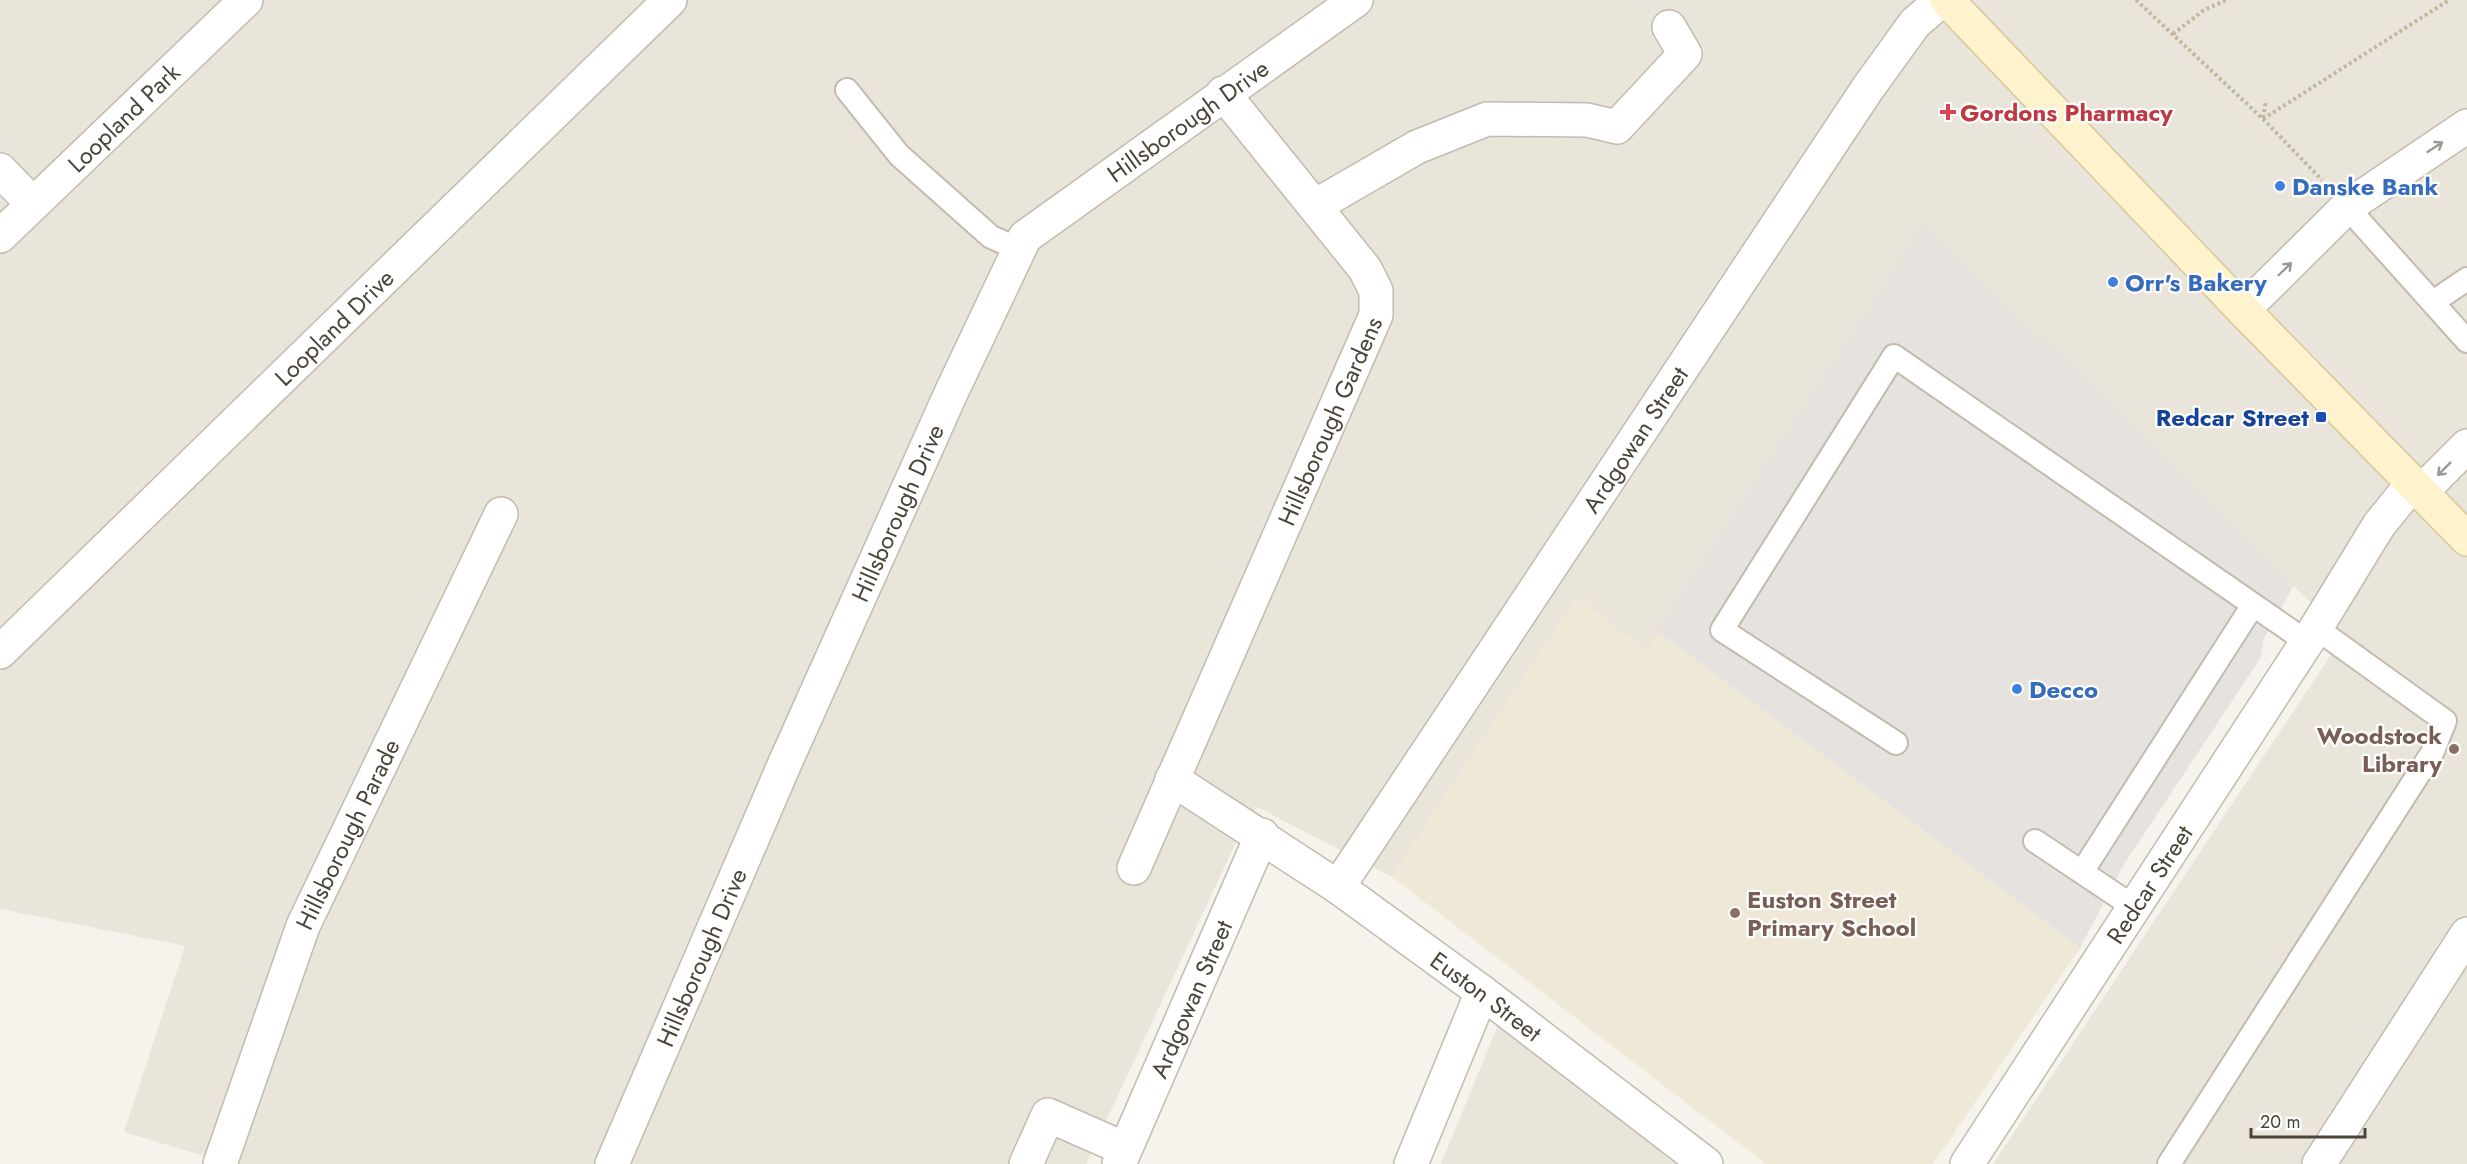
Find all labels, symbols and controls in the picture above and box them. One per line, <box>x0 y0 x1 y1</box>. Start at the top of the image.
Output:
street label: Hillsborough Drive <box>1100 51 1276 190</box>
street label: Loopland Park <box>59 55 188 180</box>
place label: Gordons Pharmacy <box>1960 95 2173 130</box>
marker: Gordons Pharmacy <box>1941 105 1955 119</box>
one-way arrow <box>2427 141 2443 153</box>
place label: Danske Bank <box>2292 169 2438 204</box>
marker: Danske Bank <box>2273 179 2287 193</box>
street label: Loopland Drive <box>266 261 402 393</box>
one-way arrow <box>2277 262 2292 277</box>
place label: Orr's Bakery <box>2125 265 2267 300</box>
marker: Orr's Bakery <box>2106 275 2120 289</box>
street label: Hillsborough Gardens <box>1269 311 1391 531</box>
street label: Ardgowan Street <box>1573 359 1696 520</box>
place label: Redcar Street <box>2156 400 2309 435</box>
marker: Redcar Street <box>2314 410 2328 424</box>
street label: Hillsborough Drive <box>842 418 952 607</box>
one-way arrow <box>2436 462 2451 476</box>
place label: Decco <box>2029 672 2098 707</box>
marker: Decco <box>2010 682 2024 696</box>
place label: Woodstock Library <box>2317 718 2442 781</box>
street label: Hillsborough Parade <box>286 733 408 935</box>
marker: Woodstock Library <box>2447 742 2461 756</box>
street label: Redcar Street <box>2098 818 2201 950</box>
street label: Hillsborough Drive <box>647 863 755 1052</box>
place label: Euston Street Primary School <box>1747 882 1916 945</box>
marker: Euston Street Primary School <box>1728 906 1742 920</box>
street label: Ardgowan Street <box>1141 914 1241 1083</box>
street label: Euston Street <box>1423 943 1550 1050</box>
scale bar <box>2251 1101 2365 1139</box>
text: 20 m <box>2260 1109 2300 1135</box>

